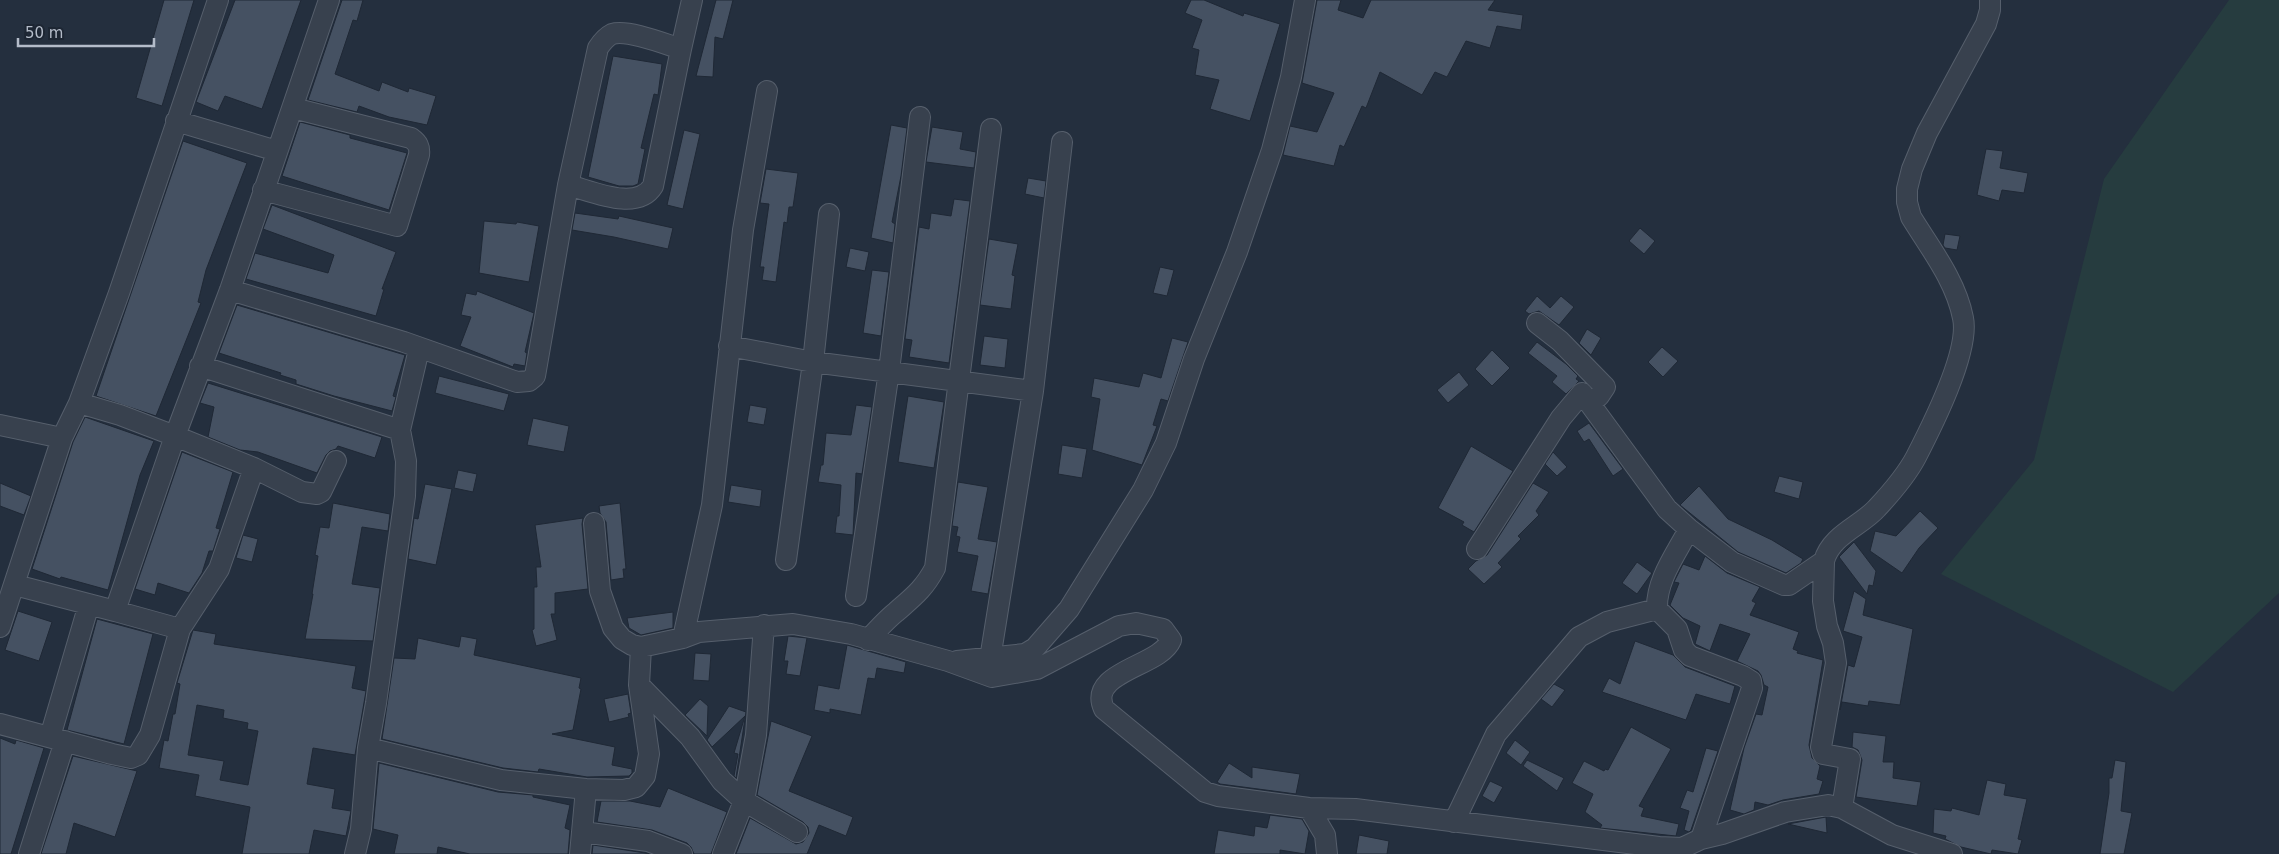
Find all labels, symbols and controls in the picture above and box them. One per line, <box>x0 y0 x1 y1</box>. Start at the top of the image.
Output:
scale bar <box>18 15 154 47</box>
text: 50 m <box>25 24 63 42</box>

